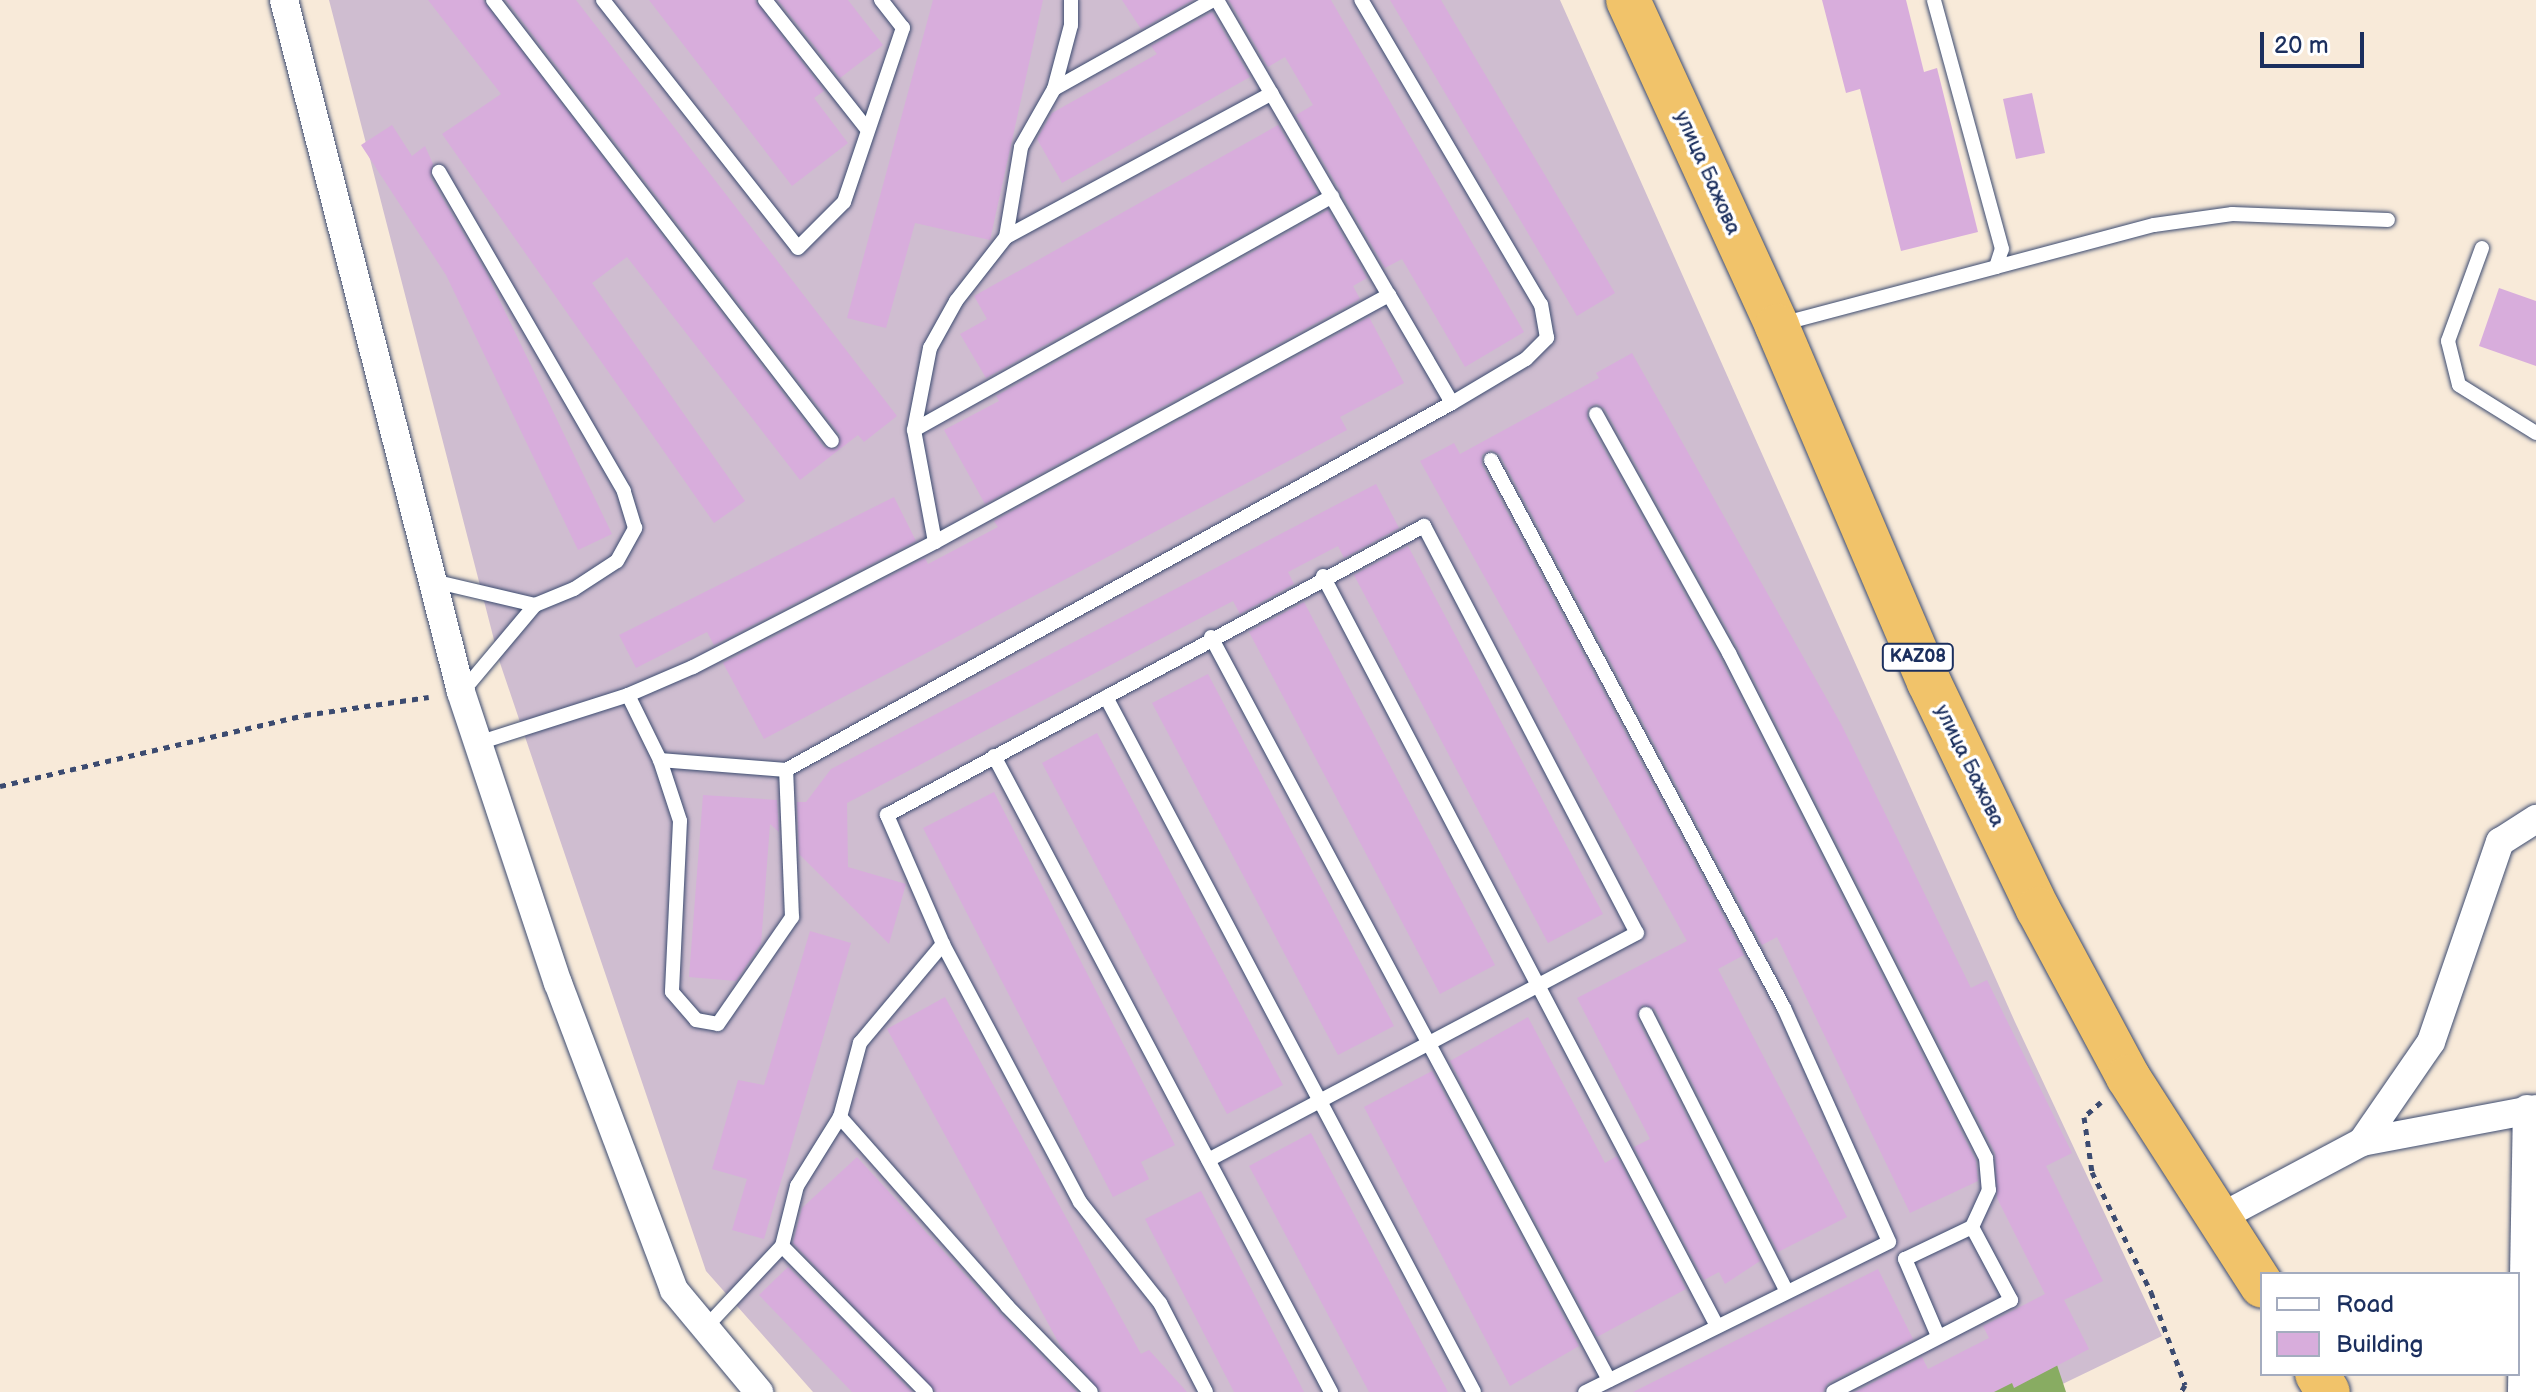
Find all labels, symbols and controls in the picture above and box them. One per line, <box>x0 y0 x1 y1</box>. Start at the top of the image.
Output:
scale bar <box>2264 16 2368 66</box>
text: 20 m <box>2274 31 2329 60</box>
street label: улица Бажова <box>1669 107 1745 239</box>
road number: KAZ08 <box>1880 643 1956 671</box>
street label: улица Бажова <box>1929 701 2009 831</box>
legend <box>2260 1272 2520 1376</box>
text: Road <box>2336 1290 2394 1319</box>
text: Building <box>2336 1330 2423 1359</box>

